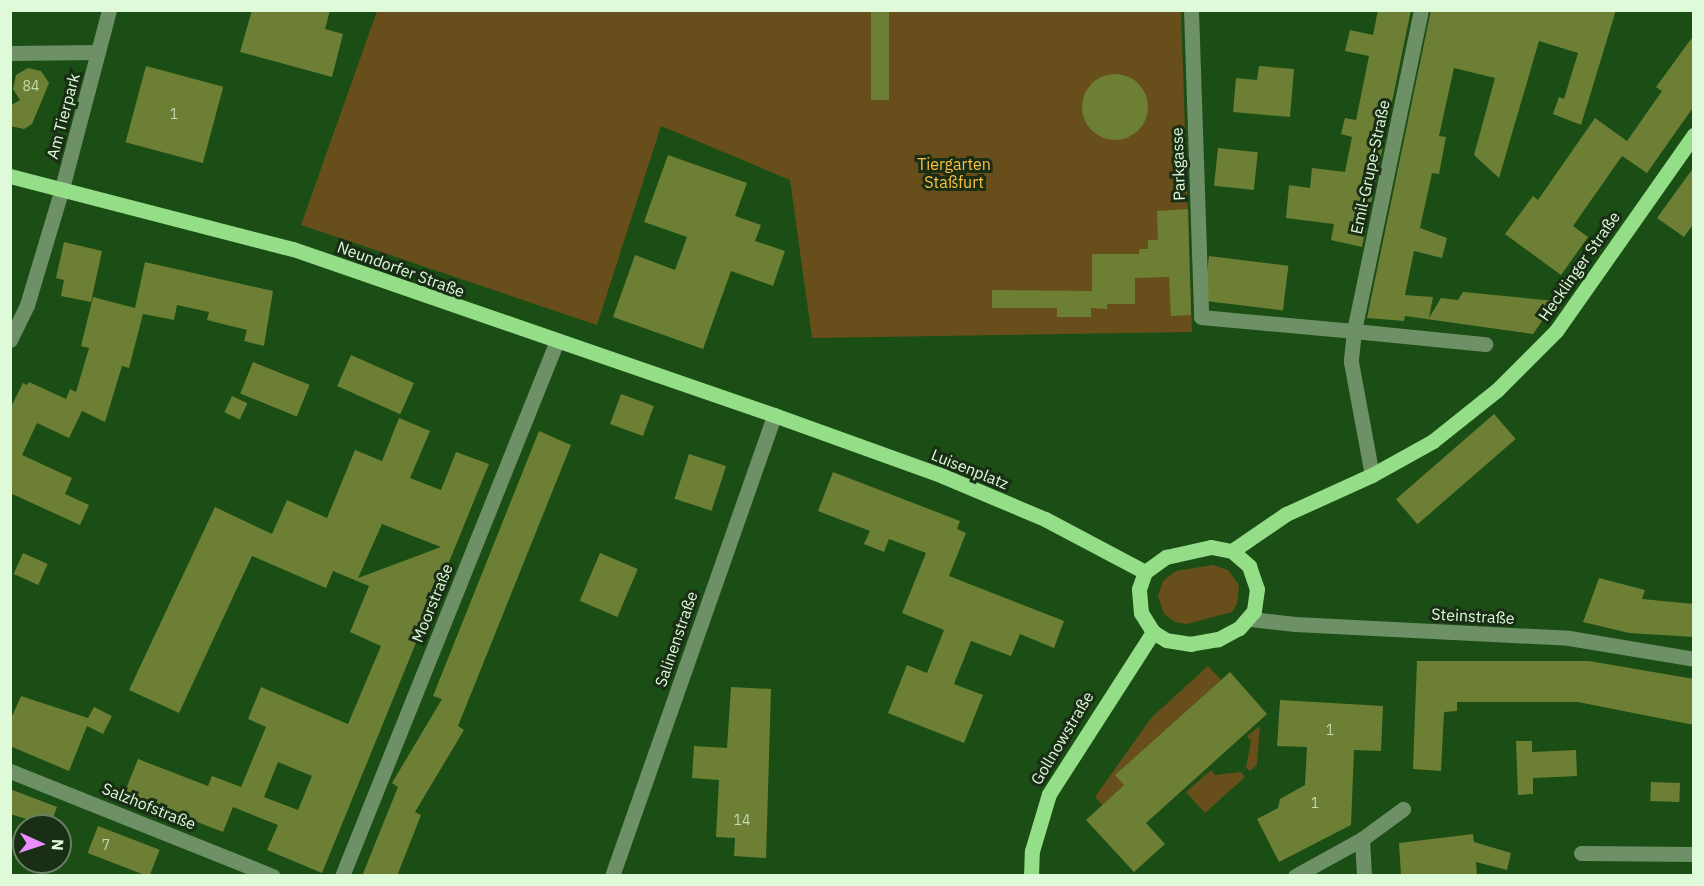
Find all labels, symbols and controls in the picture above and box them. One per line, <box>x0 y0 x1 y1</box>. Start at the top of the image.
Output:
street label: Am Tierpark <box>42 71 84 161</box>
house number: 84 <box>23 78 39 94</box>
street label: Emil-Grupe-Straße <box>1346 98 1394 236</box>
house number: 1 <box>170 106 178 122</box>
street label: Parkgasse <box>1167 127 1189 201</box>
park label: Tiergarten Staßfurt <box>917 154 991 192</box>
street label: Hecklinger Straße <box>1534 208 1624 324</box>
street label: Neundorfer Straße <box>335 237 467 301</box>
street label: Luisenplatz <box>928 445 1012 493</box>
street label: Moorstraße <box>407 561 457 645</box>
street label: Salinenstraße <box>651 589 701 689</box>
street label: Steinstraße <box>1431 604 1515 628</box>
street label: Gollnowstraße <box>1027 688 1097 788</box>
house number: 1 <box>1326 722 1334 738</box>
street label: Salzhofstraße <box>99 778 199 834</box>
house number: 1 <box>1311 795 1319 811</box>
house number: 14 <box>734 812 750 828</box>
north arrow <box>12 814 72 874</box>
house number: 7 <box>102 837 110 853</box>
text: N <box>48 839 68 851</box>

